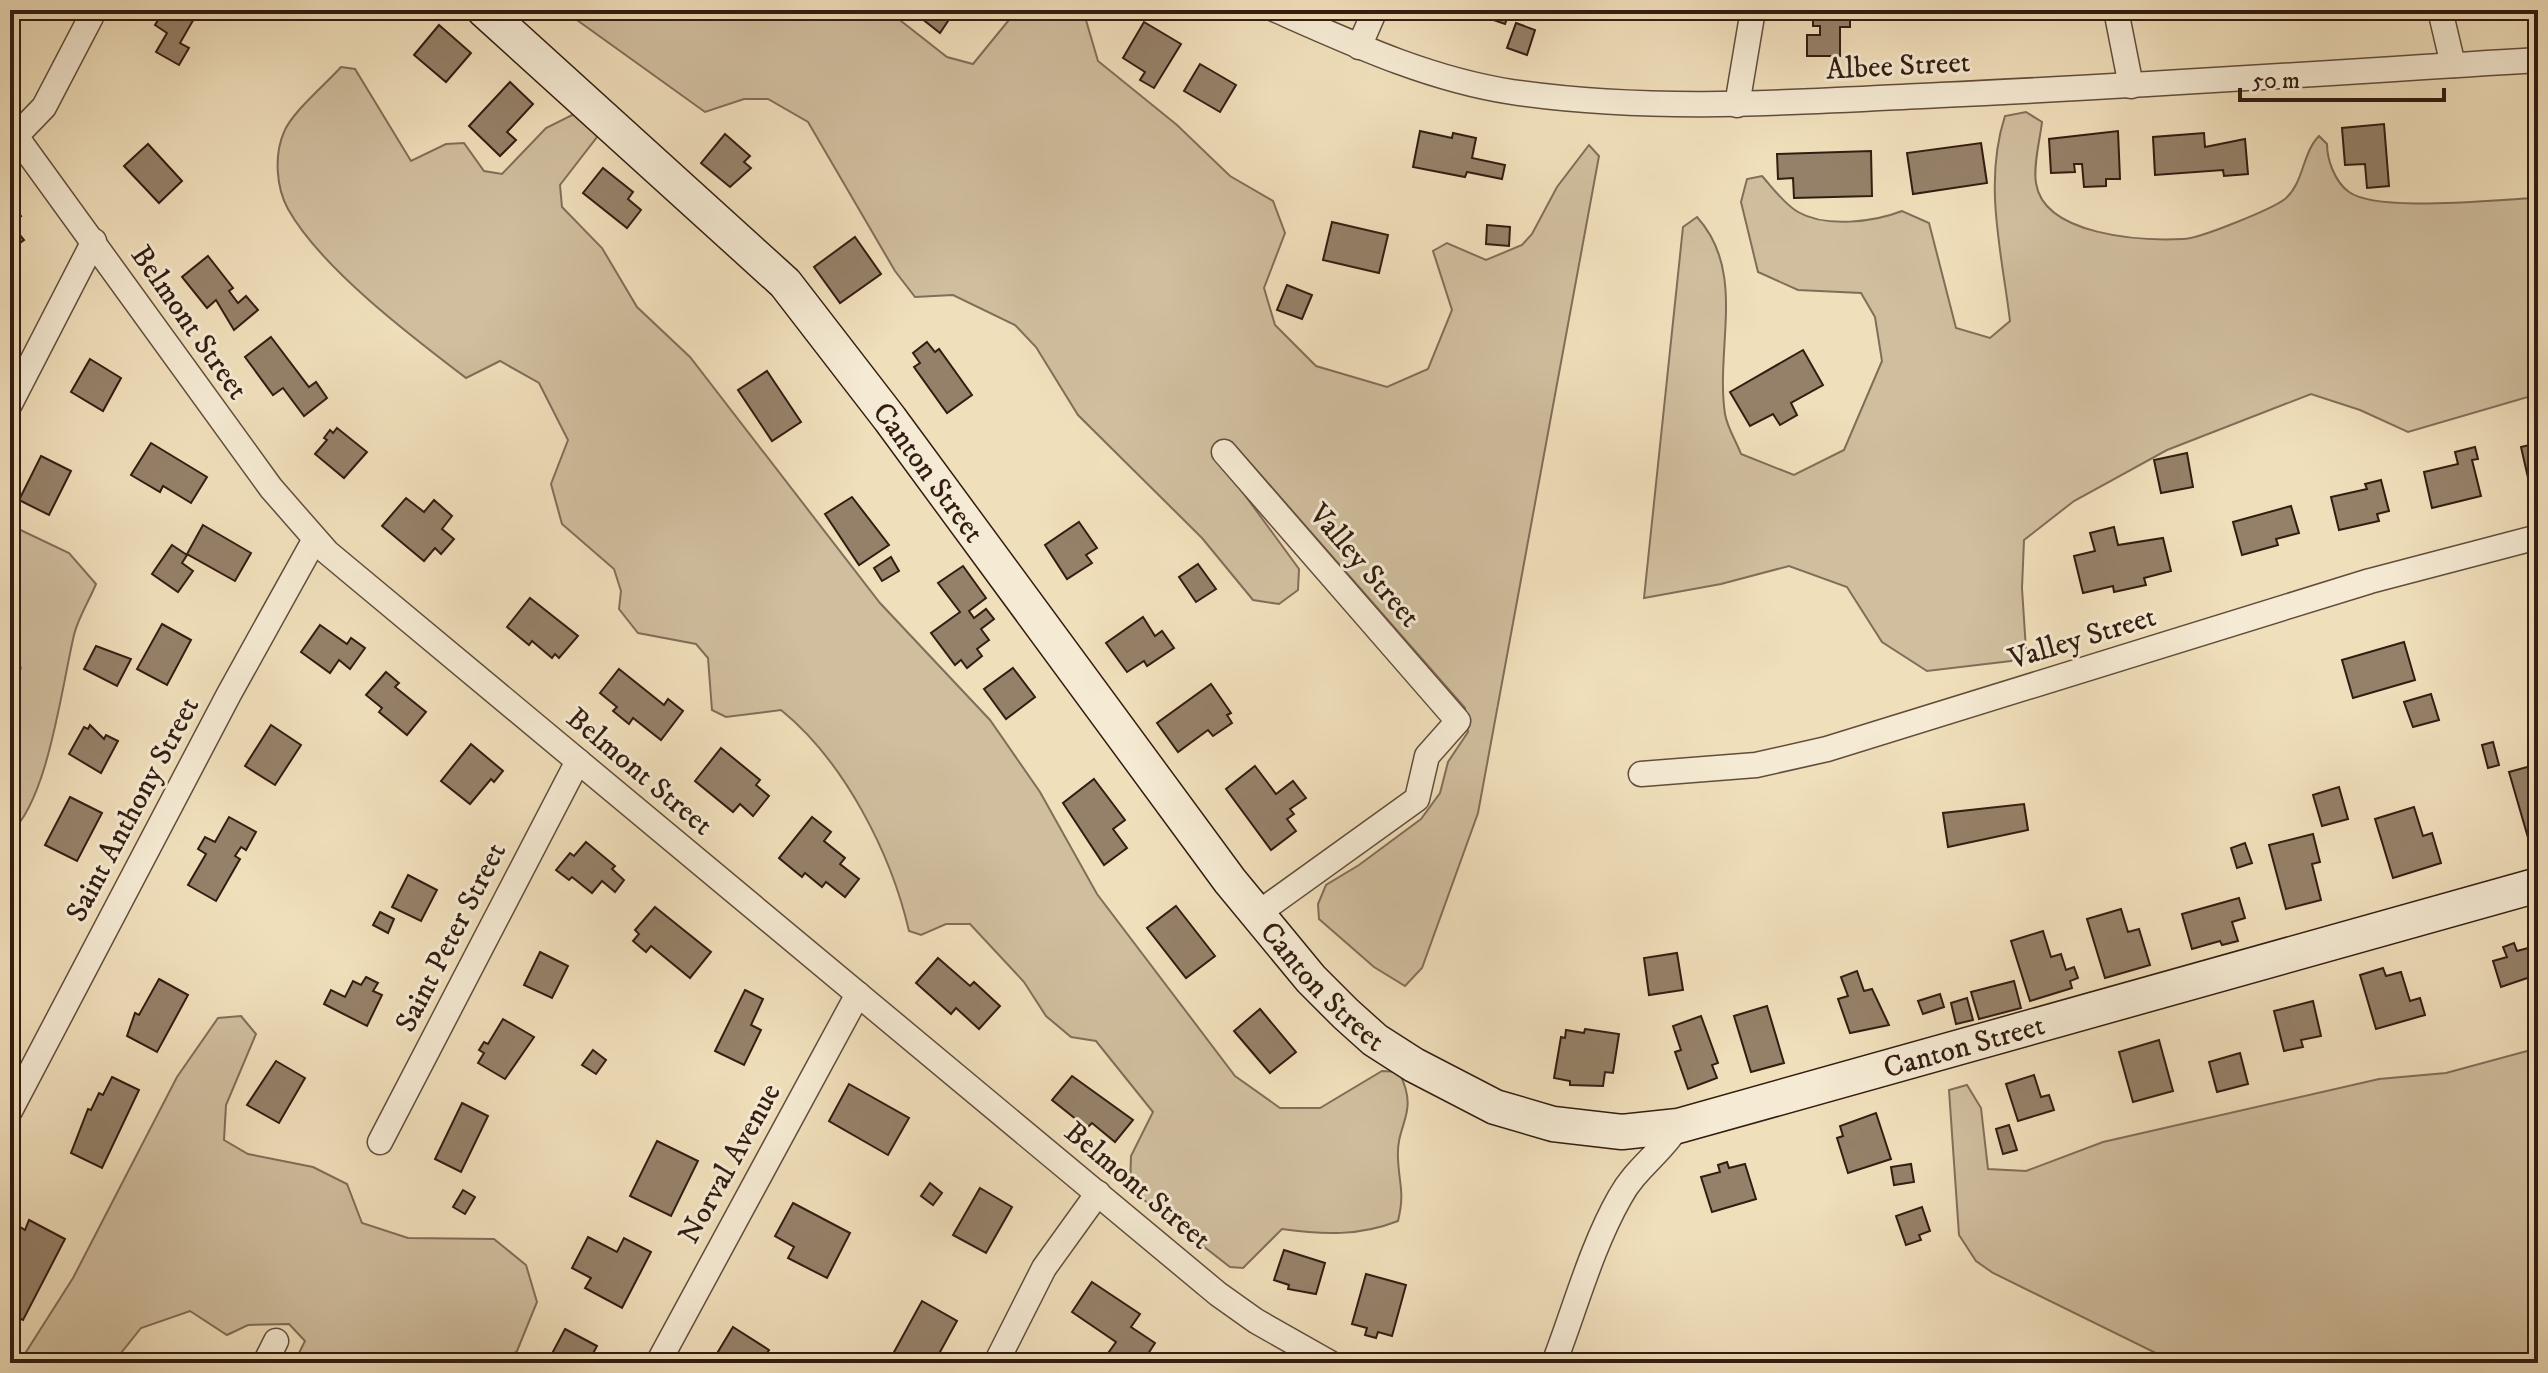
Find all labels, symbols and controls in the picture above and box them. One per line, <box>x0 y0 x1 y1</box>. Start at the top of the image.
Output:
street label: Albee Street <box>1825 44 1971 89</box>
scale bar <box>2240 52 2444 102</box>
text: 50 m <box>2252 66 2300 96</box>
street label: Belmont Street <box>122 239 256 407</box>
street label: Canton Street <box>864 395 992 551</box>
street label: Valley Street <box>1299 496 1428 635</box>
street label: Valley Street <box>2003 599 2160 679</box>
street label: Saint Anthony Street <box>58 691 208 928</box>
street label: Belmont Street <box>558 700 720 844</box>
street label: Saint Peter Street <box>388 837 515 1039</box>
street label: Canton Street <box>1251 914 1390 1061</box>
street label: Canton Street <box>1880 1007 2049 1087</box>
street label: Norval Avenue <box>671 1077 790 1251</box>
street label: Belmont Street <box>1056 1114 1218 1258</box>

